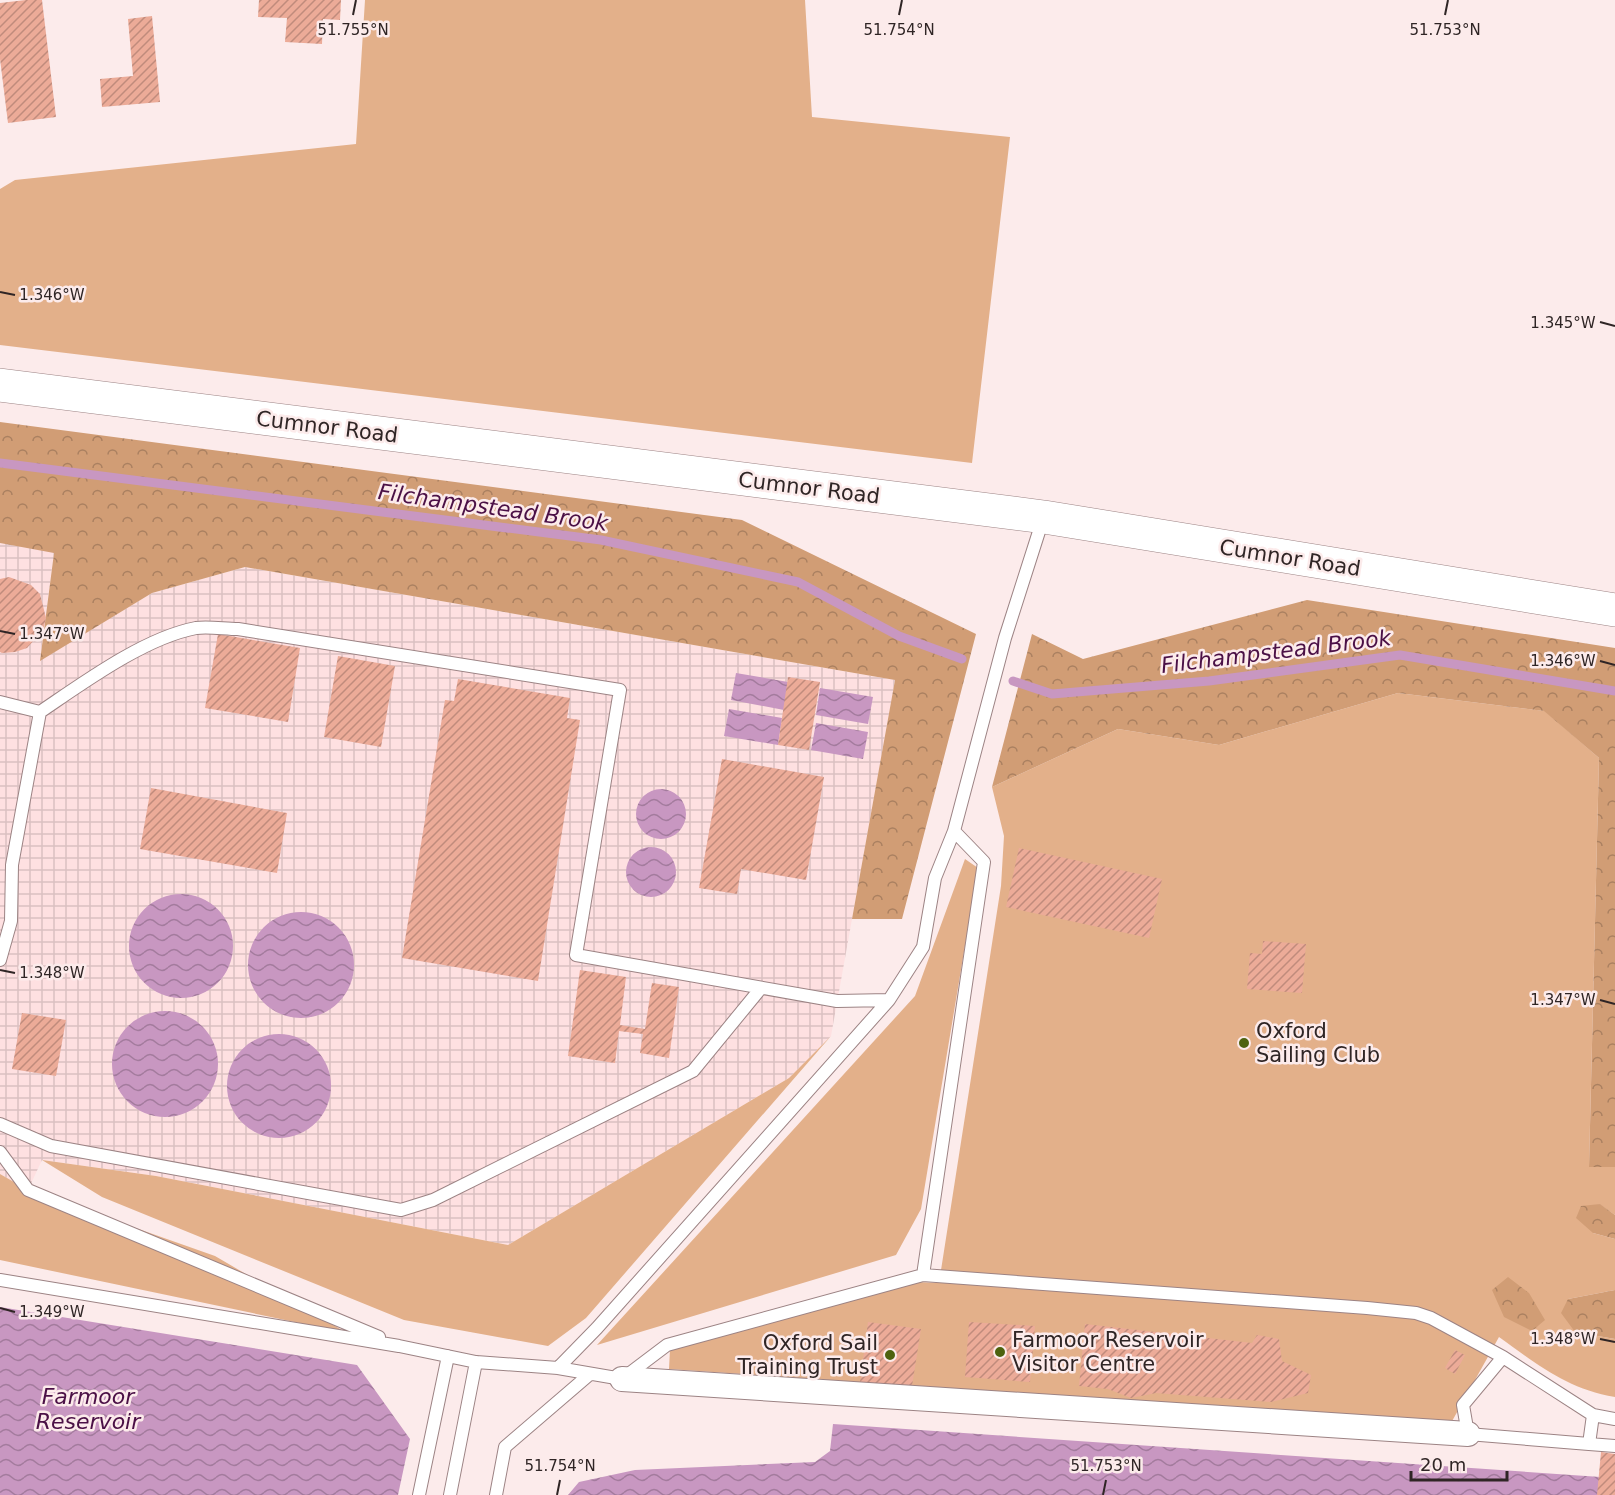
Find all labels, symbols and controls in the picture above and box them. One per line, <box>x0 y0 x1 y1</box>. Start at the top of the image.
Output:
text: 51.755°N <box>317 21 389 39</box>
text: 51.754°N <box>863 21 935 39</box>
text: 51.753°N <box>1409 21 1481 39</box>
text: 1.346°W <box>19 286 85 304</box>
text: 1.345°W <box>1530 314 1596 332</box>
street label: Cumnor Road <box>255 406 399 448</box>
street label: Cumnor Road <box>737 467 881 509</box>
water label: Filchampstead Brook <box>376 479 611 536</box>
street label: Cumnor Road <box>1218 535 1362 581</box>
text: 1.347°W <box>19 625 85 643</box>
water label: Filchampstead Brook <box>1160 625 1394 678</box>
text: 1.346°W <box>1530 652 1596 670</box>
text: 1.348°W <box>19 964 85 982</box>
text: 1.347°W <box>1530 991 1596 1009</box>
place label: Oxford Sailing Club <box>1256 1019 1380 1067</box>
marker: Oxford Sailing Club <box>1237 1036 1251 1050</box>
text: 1.349°W <box>19 1303 85 1321</box>
place label: Farmoor Reservoir Visitor Centre <box>1012 1328 1204 1376</box>
text: 1.348°W <box>1530 1330 1596 1348</box>
place label: Oxford Sail Training Trust <box>737 1331 878 1379</box>
marker: Farmoor Reservoir Visitor Centre <box>993 1345 1007 1359</box>
marker: Oxford Sail Training Trust <box>883 1348 897 1362</box>
water label: Farmoor Reservoir <box>36 1384 142 1434</box>
scale bar <box>1411 1444 1507 1482</box>
text: 20 m <box>1420 1454 1466 1475</box>
text: 51.754°N <box>524 1457 596 1475</box>
text: 51.753°N <box>1070 1457 1142 1475</box>

